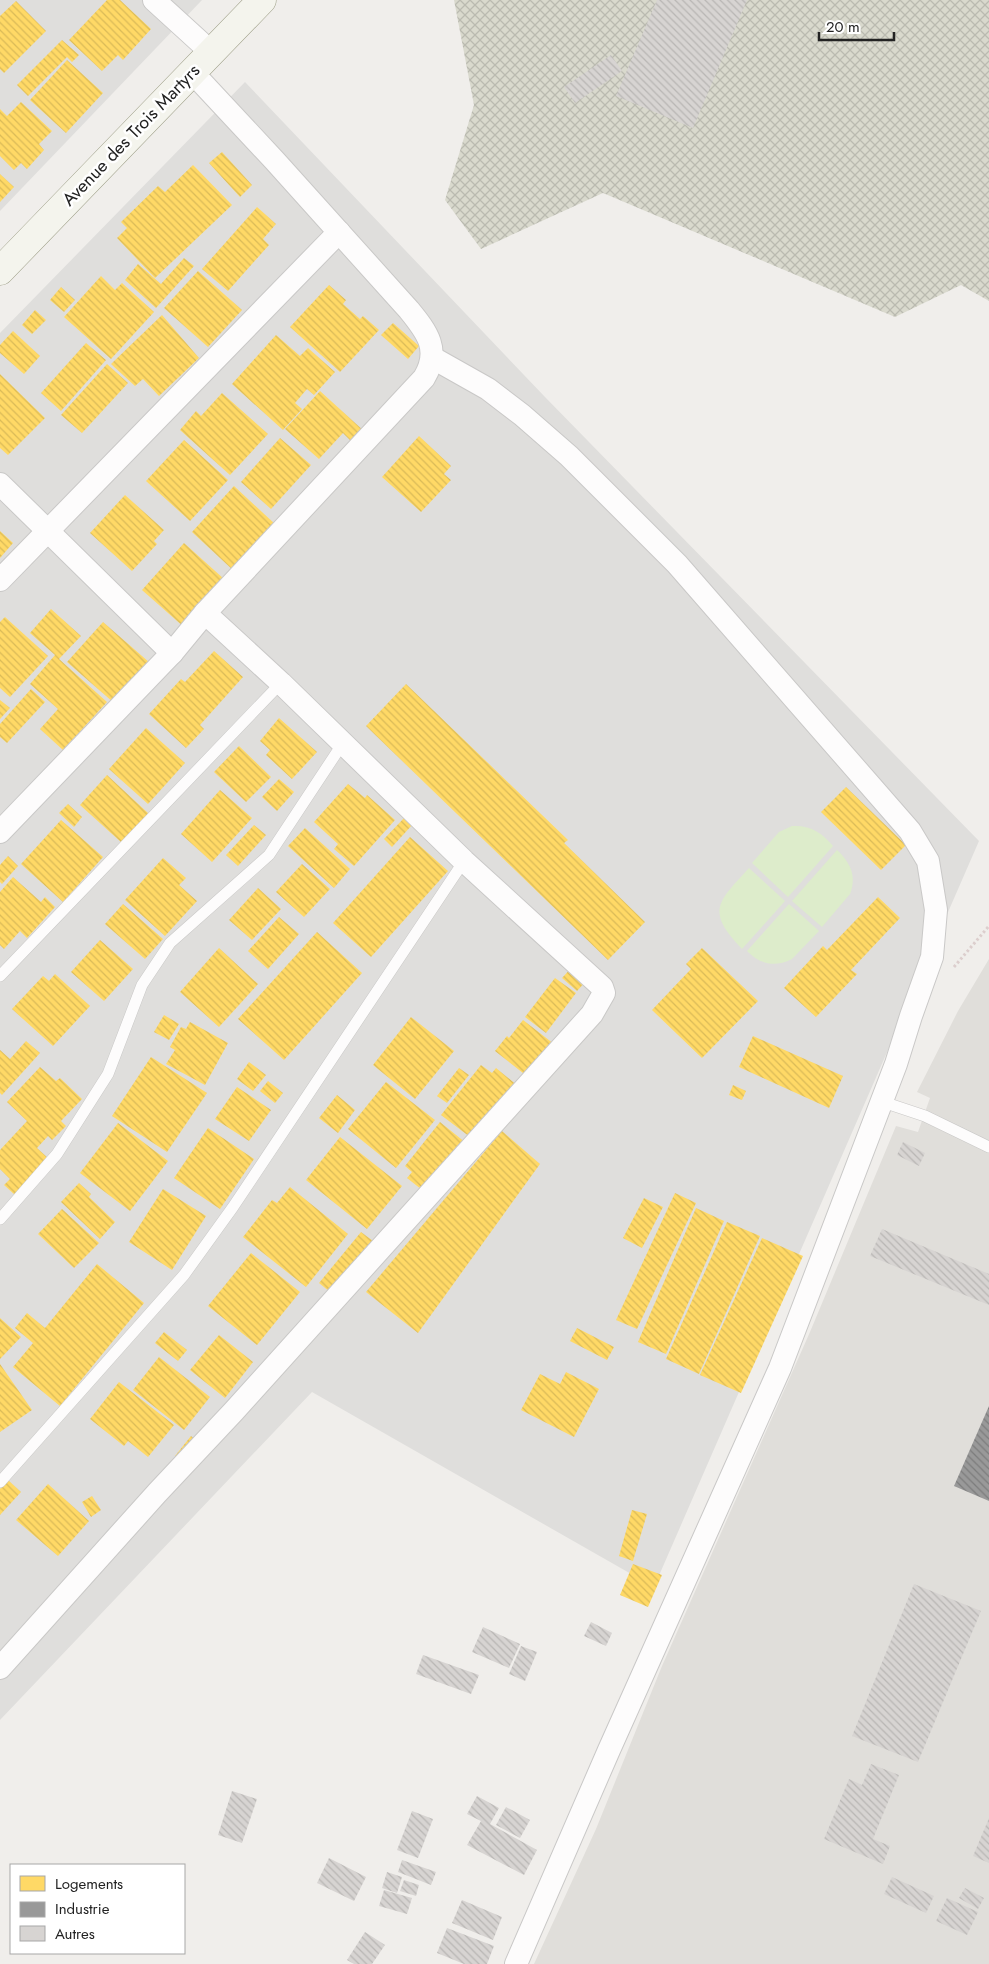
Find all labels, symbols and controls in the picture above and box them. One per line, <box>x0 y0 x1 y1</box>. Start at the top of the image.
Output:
scale bar <box>819 10 894 42</box>
text: 20 m <box>826 16 860 38</box>
street label: Avenue des Trois Martyrs <box>56 58 206 212</box>
legend <box>10 1864 185 1954</box>
text: Logements <box>55 1873 123 1895</box>
text: Industrie <box>55 1898 110 1920</box>
text: Autres <box>55 1923 95 1945</box>

